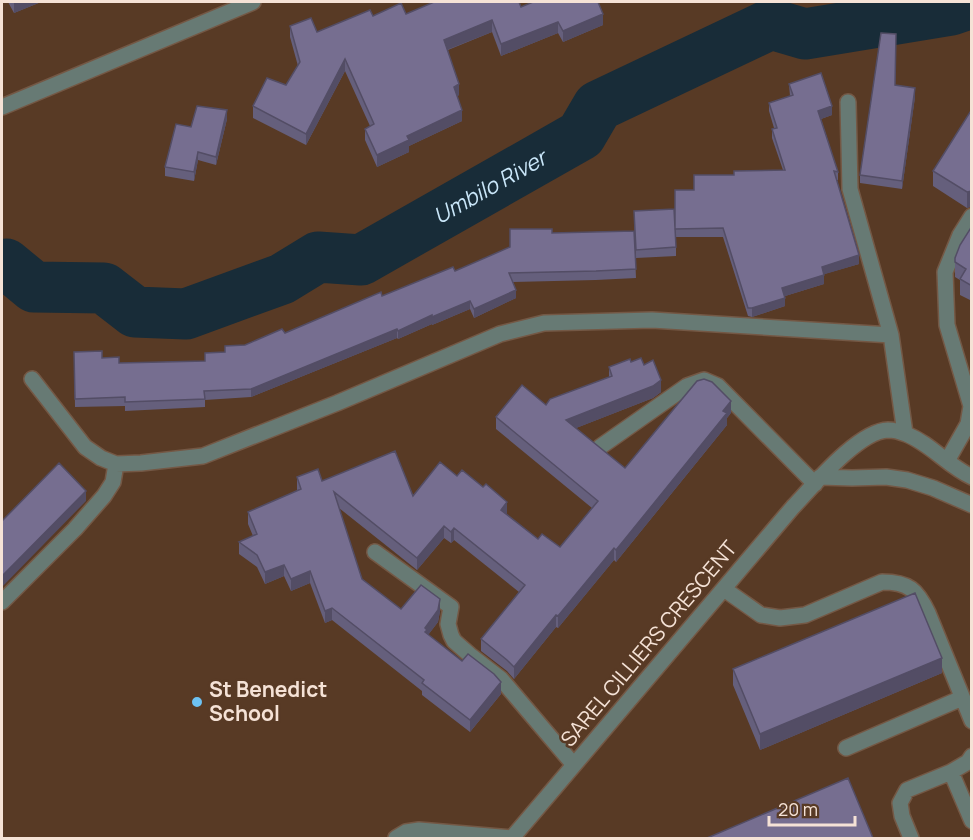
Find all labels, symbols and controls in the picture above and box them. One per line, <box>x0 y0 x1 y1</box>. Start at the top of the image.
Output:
water label: Umbilo River <box>428 141 554 231</box>
street label: SAREL CILLIERS CRESCENT <box>554 534 743 752</box>
place label: St Benedict School <box>209 675 327 727</box>
marker: St Benedict School <box>190 695 204 709</box>
scale bar <box>769 789 854 827</box>
text: 20 m <box>778 797 818 821</box>

